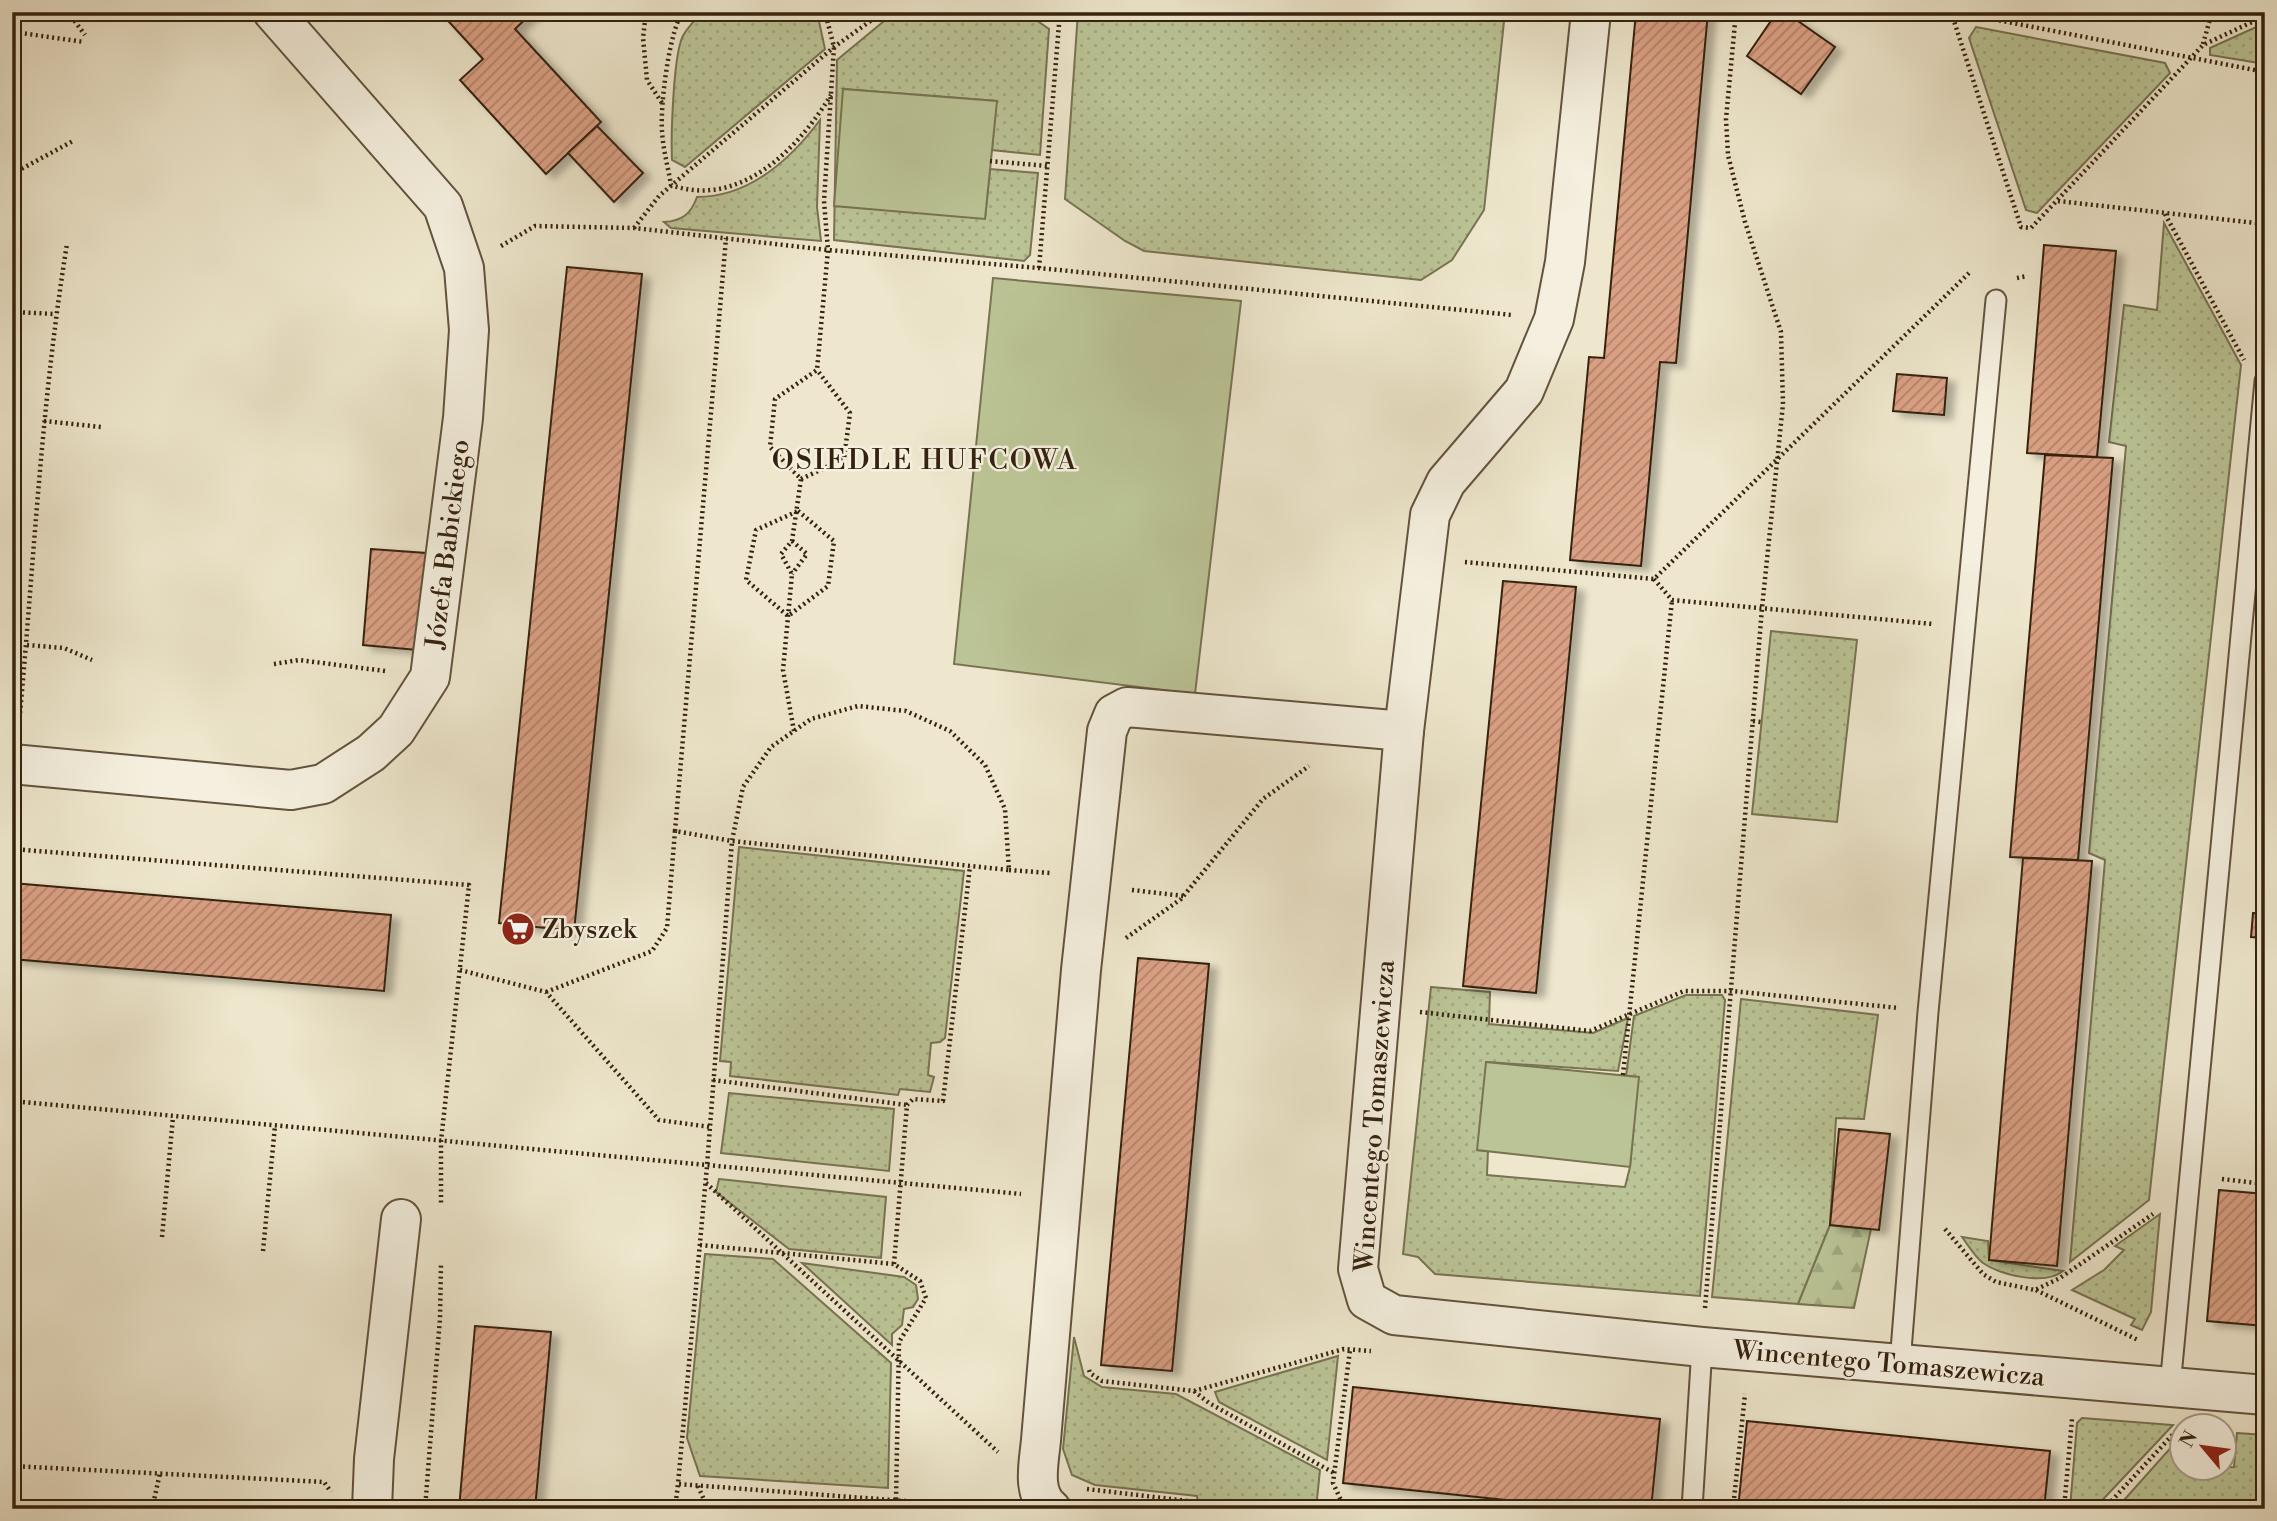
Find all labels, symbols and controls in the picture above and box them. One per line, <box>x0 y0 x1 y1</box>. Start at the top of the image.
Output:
street label: Józefa Babickiego <box>419 438 477 652</box>
district label: OSIEDLE HUFCOWA <box>772 443 1078 478</box>
supermarket icon: Zbyszek <box>499 910 537 948</box>
place label: Zbyszek <box>542 914 638 946</box>
street label: Wincentego Tomaszewicza <box>1348 958 1402 1274</box>
street label: Wincentego Tomaszewicza <box>1731 1334 2047 1394</box>
north arrow <box>2168 1412 2238 1482</box>
text: N <box>2175 1427 2203 1452</box>

